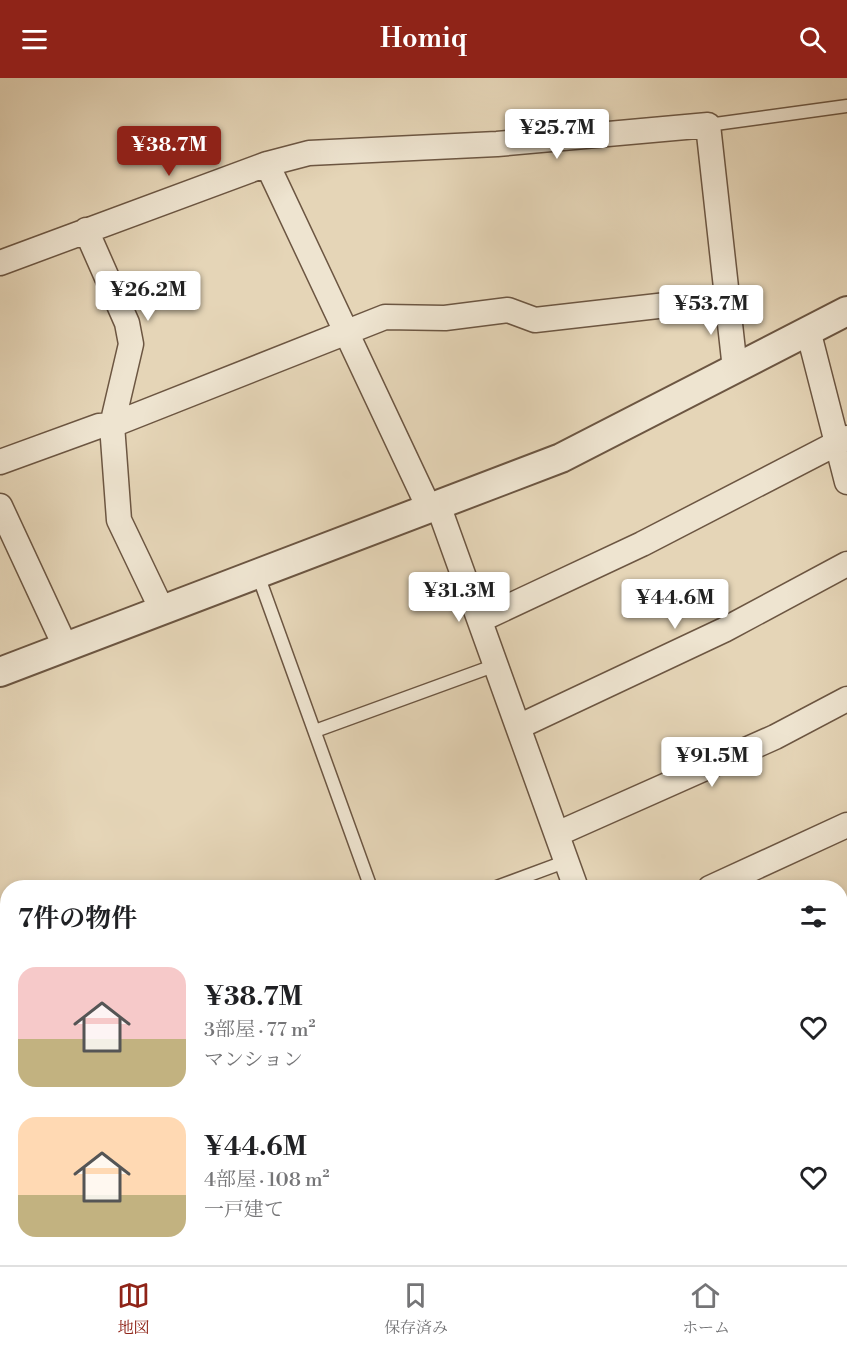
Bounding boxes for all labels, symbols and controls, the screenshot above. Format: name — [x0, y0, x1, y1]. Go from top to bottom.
text: Homiq — [380, 22, 467, 56]
icon: menu — [18, 23, 51, 56]
icon: search — [796, 23, 829, 56]
pin: ¥25.7M — [508, 109, 606, 160]
text: ¥25.7M — [519, 116, 595, 141]
pin: ¥38.7M — [120, 126, 218, 177]
text: ¥38.7M — [131, 133, 207, 158]
pin: ¥26.2M — [99, 271, 197, 322]
text: ¥26.2M — [110, 278, 186, 303]
pin: ¥53.7M — [662, 285, 760, 336]
text: ¥53.7M — [673, 292, 749, 317]
pin: ¥31.3M — [410, 572, 508, 623]
text: ¥31.3M — [423, 579, 495, 604]
pin: ¥44.6M — [626, 579, 724, 630]
text: ¥44.6M — [635, 586, 715, 611]
pin: ¥91.5M — [663, 737, 761, 788]
text: ¥91.5M — [675, 744, 749, 769]
icon: filters — [797, 900, 830, 933]
text: 7件の物件 — [18, 903, 137, 935]
text: ¥38.7M — [204, 981, 303, 1013]
icon: home — [66, 991, 138, 1063]
icon: heart — [797, 1011, 830, 1044]
text: 3部屋 · 77 m² — [204, 1018, 315, 1043]
text: マンション — [204, 1048, 303, 1073]
text: ¥44.6M — [204, 1131, 307, 1163]
icon: home — [66, 1141, 138, 1213]
icon: heart — [797, 1161, 830, 1194]
text: 4部屋 · 108 m² — [204, 1168, 330, 1193]
text: 一戸建て — [204, 1198, 284, 1223]
tab: 地図 — [117, 1279, 150, 1338]
tab: 保存済み — [384, 1279, 448, 1338]
tab: ホーム — [682, 1279, 730, 1338]

